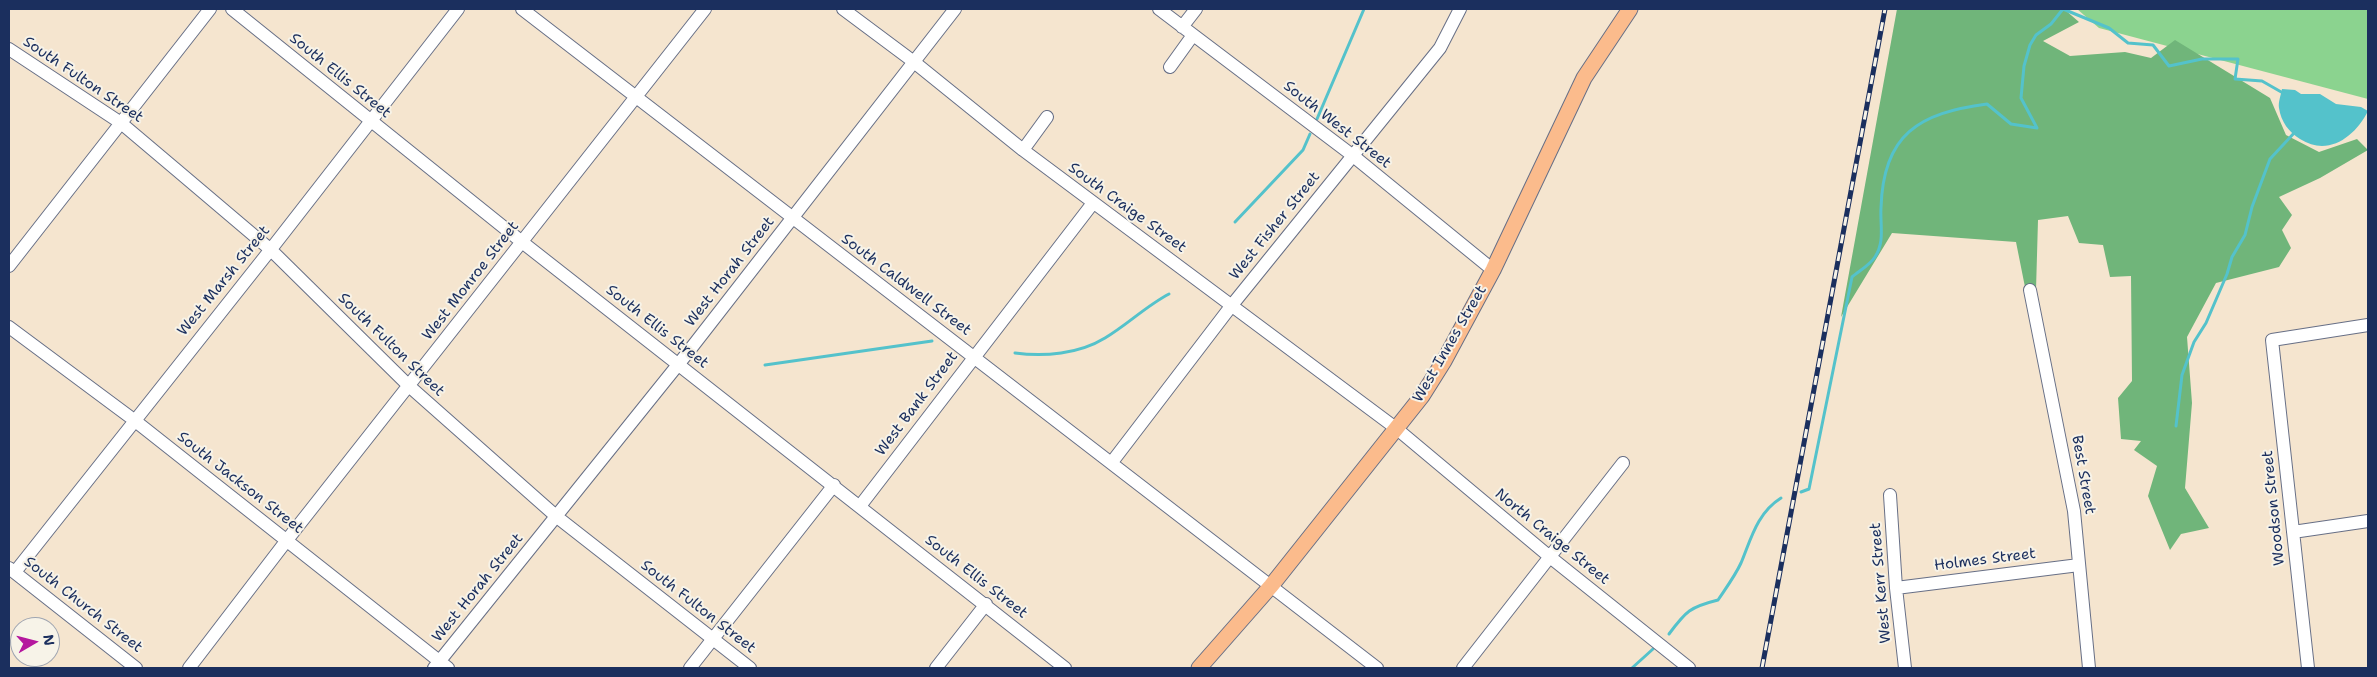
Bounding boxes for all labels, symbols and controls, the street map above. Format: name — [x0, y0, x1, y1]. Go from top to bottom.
street label: South Ellis Street — [286, 30, 394, 122]
street label: South Fulton Street — [19, 33, 147, 127]
street label: South West Street — [1280, 77, 1394, 173]
street label: South Craige Street — [1064, 159, 1190, 257]
street label: West Fisher Street — [1226, 168, 1324, 284]
street label: West Horah Street — [681, 213, 779, 331]
street label: West Monroe Street — [419, 218, 523, 344]
street label: West Marsh Street — [174, 222, 274, 340]
street label: South Caldwell Street — [837, 230, 975, 340]
street label: South Ellis Street — [602, 281, 712, 373]
street label: West Innes Street — [1409, 282, 1491, 406]
street label: South Fulton Street — [334, 290, 448, 400]
street label: West Bank Street — [872, 348, 962, 460]
street label: South Jackson Street — [173, 428, 307, 538]
street label: Best Street — [2067, 434, 2099, 516]
street label: Woodson Street — [2259, 449, 2289, 567]
street label: North Craige Street — [1491, 485, 1613, 589]
street label: West Kerr Street — [1867, 522, 1895, 644]
street label: West Horah Street — [429, 530, 527, 646]
street label: South Ellis Street — [921, 531, 1031, 623]
street label: Holmes Street — [1933, 545, 2037, 575]
street label: South Church Street — [20, 553, 146, 657]
street label: South Fulton Street — [637, 556, 759, 658]
north arrow — [10, 617, 60, 667]
text: N — [39, 633, 59, 647]

